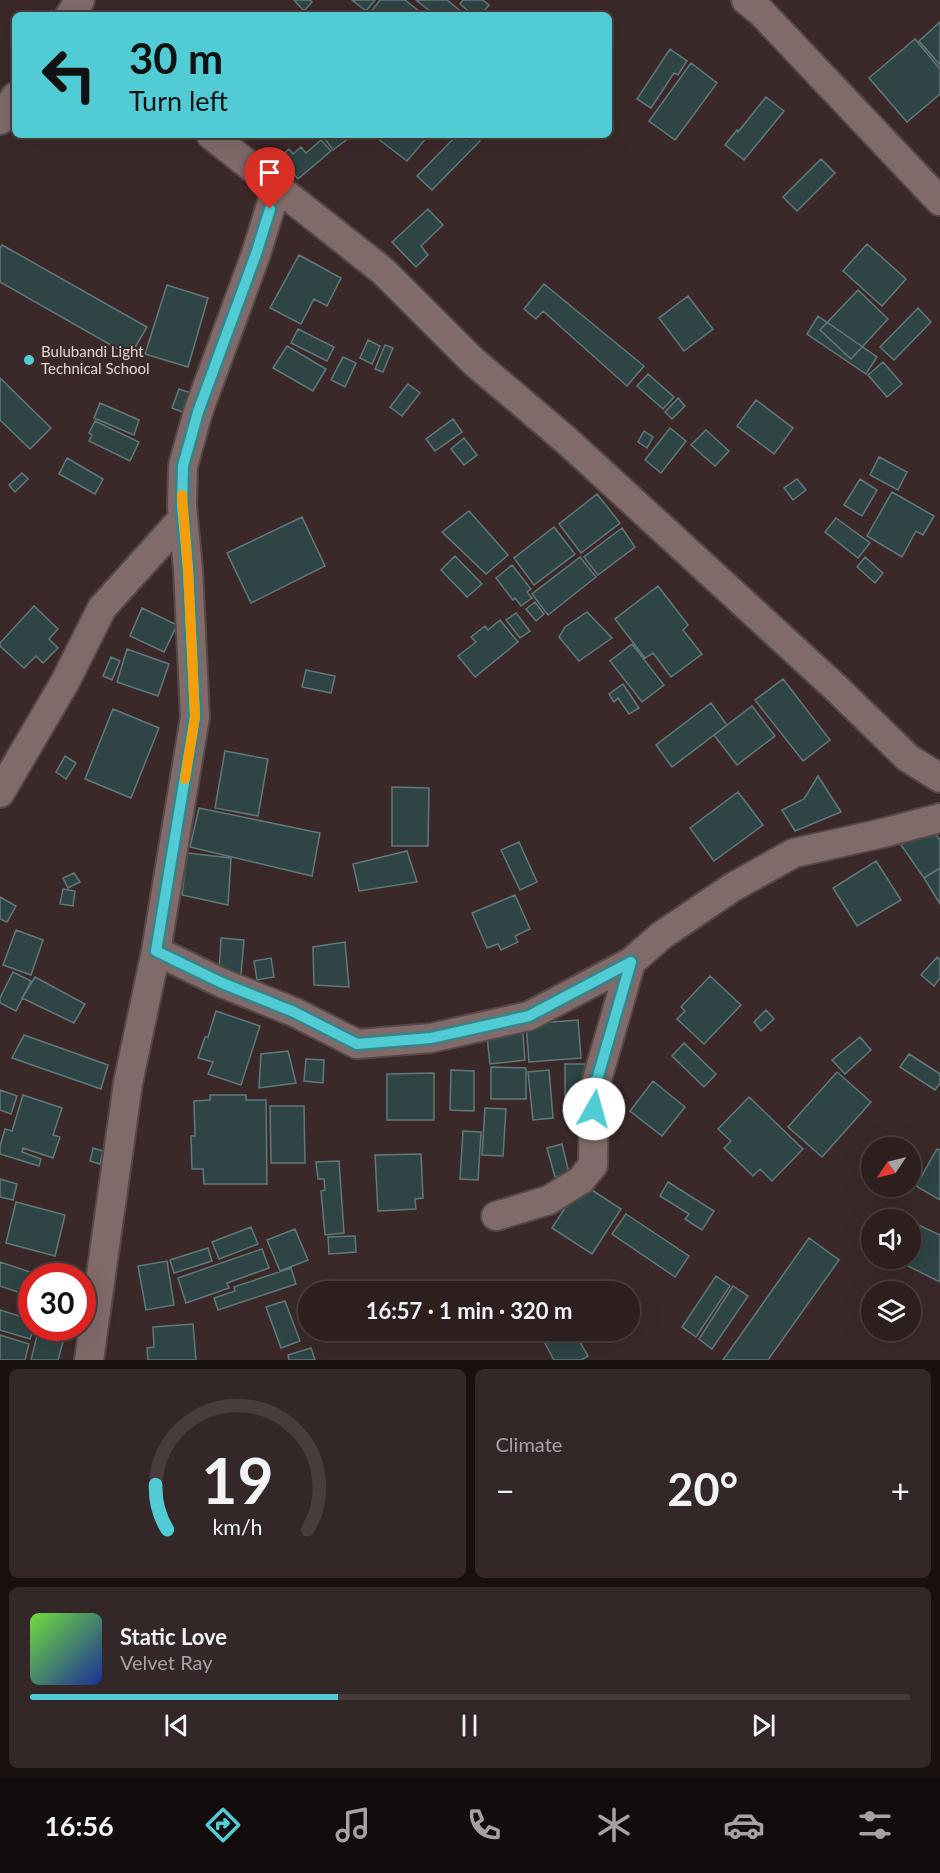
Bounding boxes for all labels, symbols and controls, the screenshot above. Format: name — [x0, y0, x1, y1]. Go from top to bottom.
text: 30 m — [129, 33, 223, 83]
icon: left — [30, 36, 108, 114]
text: Turn left — [129, 84, 228, 117]
pin — [244, 147, 295, 209]
icon: arrive — [253, 156, 286, 189]
place label: Bulubandi Light Technical School — [41, 342, 150, 377]
marker: Bulubandi Light Technical School — [22, 353, 36, 367]
position arrow — [562, 1077, 626, 1141]
north arrow — [861, 1137, 921, 1197]
map controls — [861, 1137, 921, 1341]
button: sound — [861, 1209, 921, 1269]
speed limit sign: 30 — [18, 1263, 96, 1341]
button: layers — [861, 1281, 921, 1341]
text: 16:57 · 1 min · 320 m — [366, 1297, 572, 1324]
text: Climate — [496, 1432, 562, 1456]
text: 19 — [201, 1442, 273, 1517]
text: 20° — [667, 1462, 738, 1516]
text: − — [496, 1470, 515, 1510]
text: + — [891, 1470, 910, 1510]
text: km/h — [212, 1515, 262, 1541]
text: Static Love — [120, 1623, 227, 1650]
text: Velvet Ray — [120, 1650, 213, 1674]
icon: previous — [160, 1709, 193, 1742]
icon: pause — [453, 1709, 486, 1742]
icon: next — [747, 1709, 780, 1742]
icon: directions — [202, 1804, 244, 1846]
icon: music — [332, 1804, 374, 1846]
icon: phone — [463, 1804, 505, 1846]
icon: climate — [593, 1804, 635, 1846]
icon: car — [723, 1804, 765, 1846]
icon: filters — [854, 1804, 896, 1846]
text: 16:56 — [44, 1809, 114, 1842]

